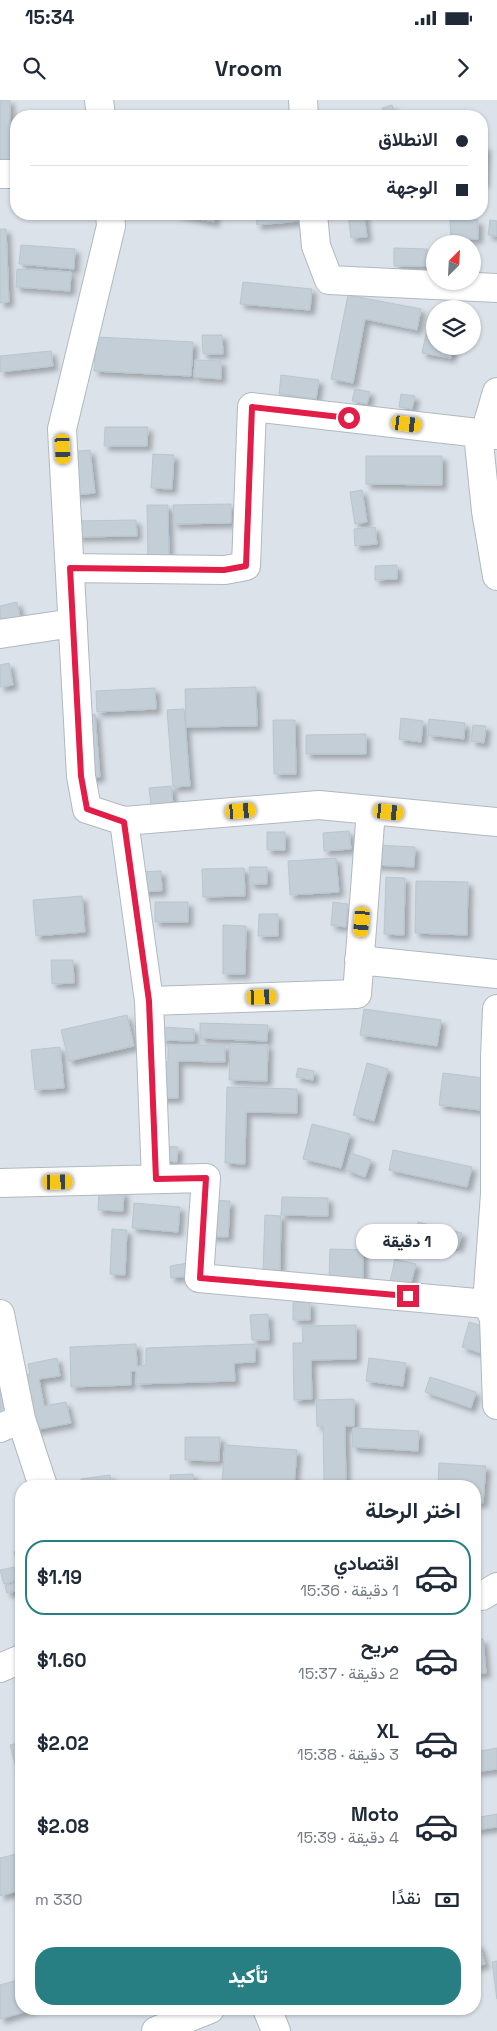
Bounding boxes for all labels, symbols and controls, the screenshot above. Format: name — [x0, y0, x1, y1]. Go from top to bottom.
text: 15:34 — [25, 5, 74, 30]
icon: search — [20, 54, 48, 82]
text: Vroom — [215, 54, 282, 82]
icon: forward — [449, 54, 477, 82]
text: الانطلاق — [378, 127, 438, 152]
text: الوجهة — [386, 175, 438, 200]
north arrow — [426, 235, 481, 290]
map controls — [426, 235, 481, 355]
button: layers — [426, 300, 481, 355]
route start — [338, 407, 360, 429]
car — [391, 415, 422, 433]
car — [54, 434, 71, 464]
car — [225, 802, 256, 820]
car — [373, 803, 404, 821]
car — [353, 906, 370, 938]
car — [246, 989, 277, 1005]
car — [42, 1174, 73, 1190]
callout: 1 دقيقة — [357, 1224, 459, 1258]
text: 1 دقيقة — [382, 1231, 432, 1252]
route end — [397, 1285, 419, 1307]
text: اختر الرحلة — [365, 1496, 461, 1524]
text: اقتصادي — [334, 1551, 399, 1576]
icon: car — [414, 1555, 459, 1600]
text: $1.19 — [37, 1565, 82, 1590]
text: 1 دقيقة · 15:36 — [300, 1580, 399, 1601]
text: مريح — [361, 1634, 399, 1659]
icon: car — [414, 1638, 459, 1683]
text: $1.60 — [37, 1648, 87, 1673]
text: 2 دقيقة · 15:37 — [298, 1663, 399, 1684]
text: XL — [376, 1719, 399, 1744]
icon: car — [414, 1721, 459, 1766]
text: $2.02 — [37, 1731, 89, 1756]
text: 3 دقيقة · 15:38 — [297, 1744, 399, 1765]
text: Moto — [351, 1802, 399, 1827]
icon: car — [414, 1804, 459, 1849]
text: $2.08 — [37, 1814, 89, 1839]
text: 4 دقيقة · 15:39 — [297, 1827, 399, 1848]
text: نقدًا — [392, 1885, 421, 1910]
icon: cash — [433, 1886, 461, 1914]
text: 330 m — [35, 1889, 82, 1910]
button: تأكيد — [35, 1947, 461, 2005]

